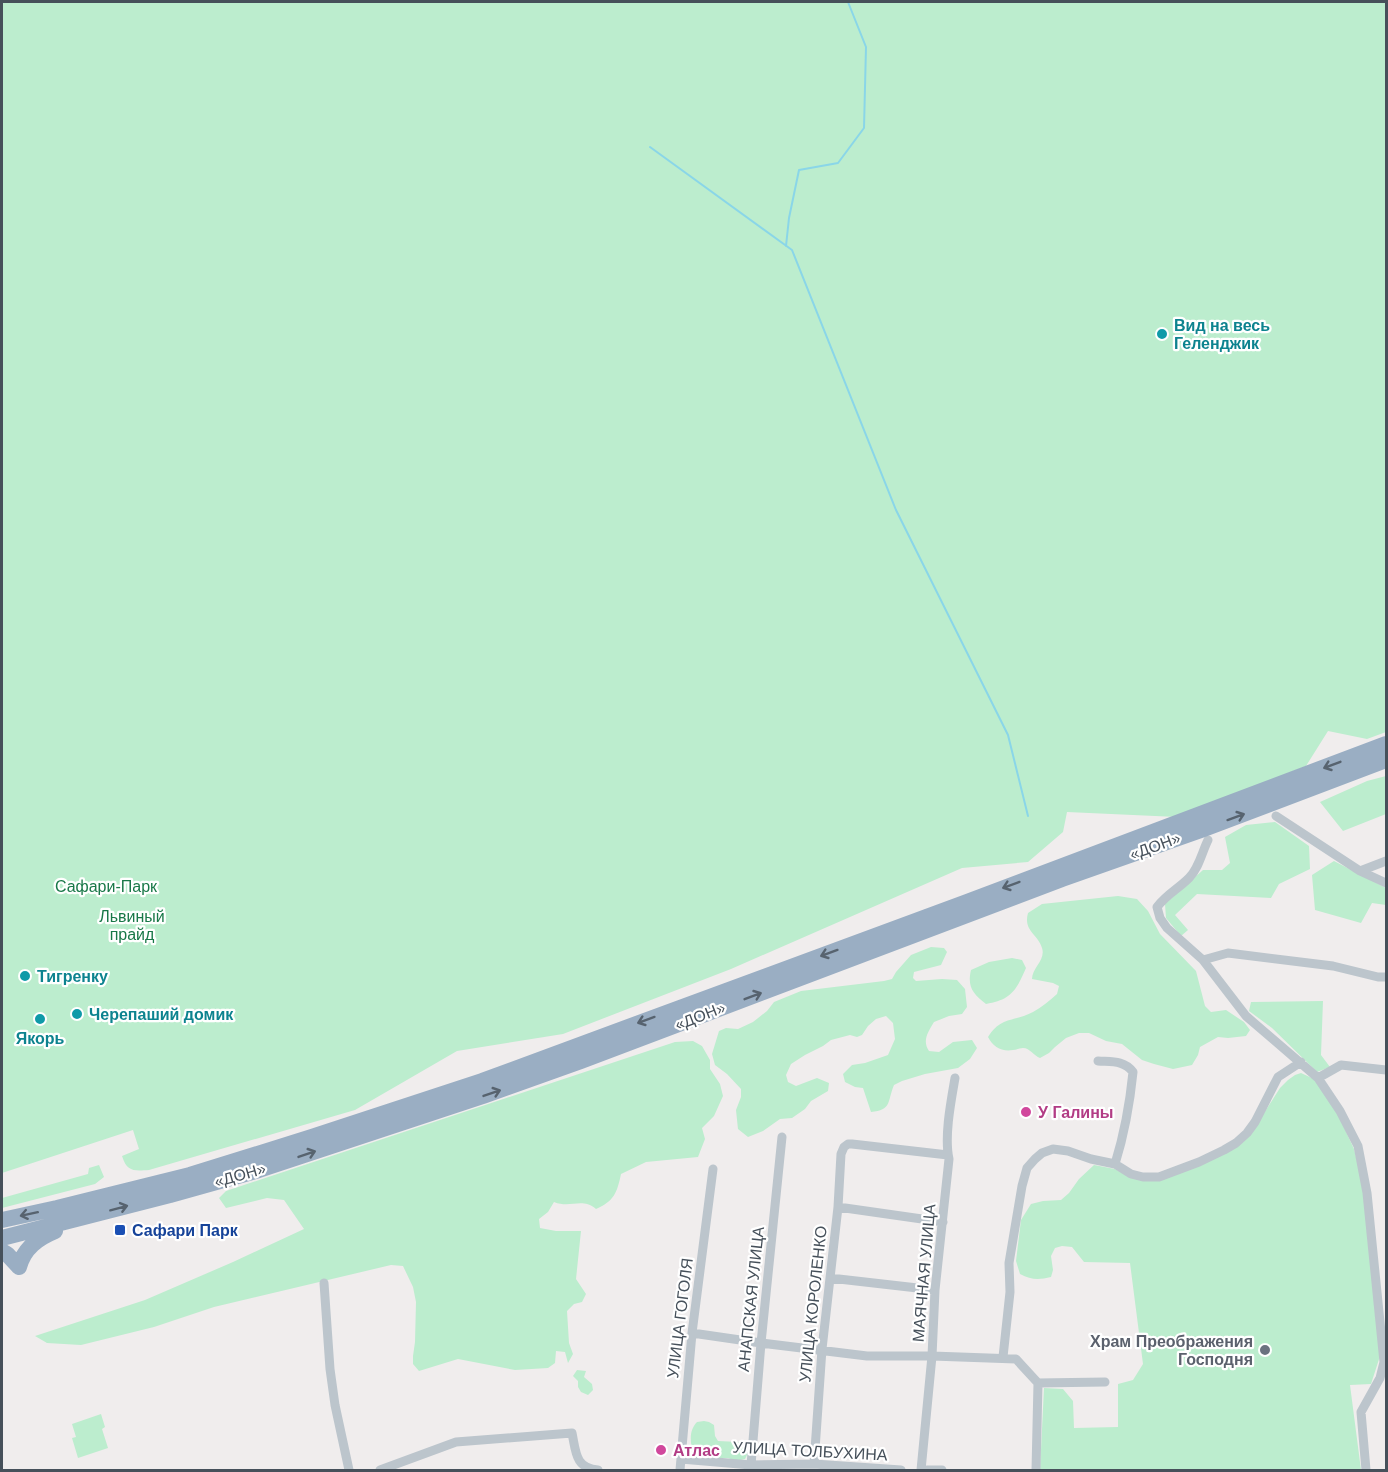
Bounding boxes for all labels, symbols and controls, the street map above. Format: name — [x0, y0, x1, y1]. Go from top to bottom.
place label: Вид на весь Геленджик — [1174, 317, 1270, 352]
marker: Вид на весь Геленджик — [1155, 327, 1169, 341]
one-way arrow — [1323, 760, 1342, 771]
one-way arrow — [1226, 811, 1244, 822]
street label: «ДОН» — [1127, 829, 1183, 863]
park label: Сафари-Парк — [55, 878, 158, 895]
one-way arrow — [1003, 880, 1021, 891]
park label: Львиный прайд — [99, 908, 165, 943]
one-way arrow — [820, 948, 838, 959]
place label: Тигренку — [37, 968, 108, 985]
marker: Тигренку — [18, 969, 32, 983]
one-way arrow — [743, 989, 762, 1000]
street label: «ДОН» — [672, 999, 728, 1033]
place label: Черепаший домик — [89, 1006, 234, 1023]
marker: Черепаший домик — [70, 1007, 84, 1021]
marker: Якорь — [33, 1012, 47, 1026]
one-way arrow — [637, 1016, 656, 1027]
place label: Якорь — [16, 1030, 65, 1047]
one-way arrow — [482, 1086, 501, 1097]
place label: У Галины — [1038, 1104, 1113, 1121]
marker: У Галины — [1019, 1105, 1033, 1119]
one-way arrow — [297, 1148, 316, 1159]
street label: «ДОН» — [212, 1160, 268, 1190]
one-way arrow — [110, 1202, 129, 1214]
street label: МАЯЧНАЯ УЛИЦА — [909, 1203, 939, 1343]
one-way arrow — [20, 1209, 40, 1220]
place label: Сафари Парк — [132, 1222, 239, 1239]
marker: Сафари Парк — [113, 1223, 127, 1237]
street label: АНАПСКАЯ УЛИЦА — [735, 1225, 767, 1372]
street label: УЛИЦА КОРОЛЕНКО — [796, 1225, 830, 1383]
street label: УЛИЦА ГОГОЛЯ — [664, 1257, 696, 1379]
place label: Храм Преображения Господня — [1090, 1333, 1253, 1368]
marker: Храм Преображения Господня — [1258, 1343, 1272, 1357]
street label: УЛИЦА ТОЛБУХИНА — [732, 1438, 888, 1464]
place label: Атлас — [673, 1442, 720, 1459]
marker: Атлас — [654, 1443, 668, 1457]

